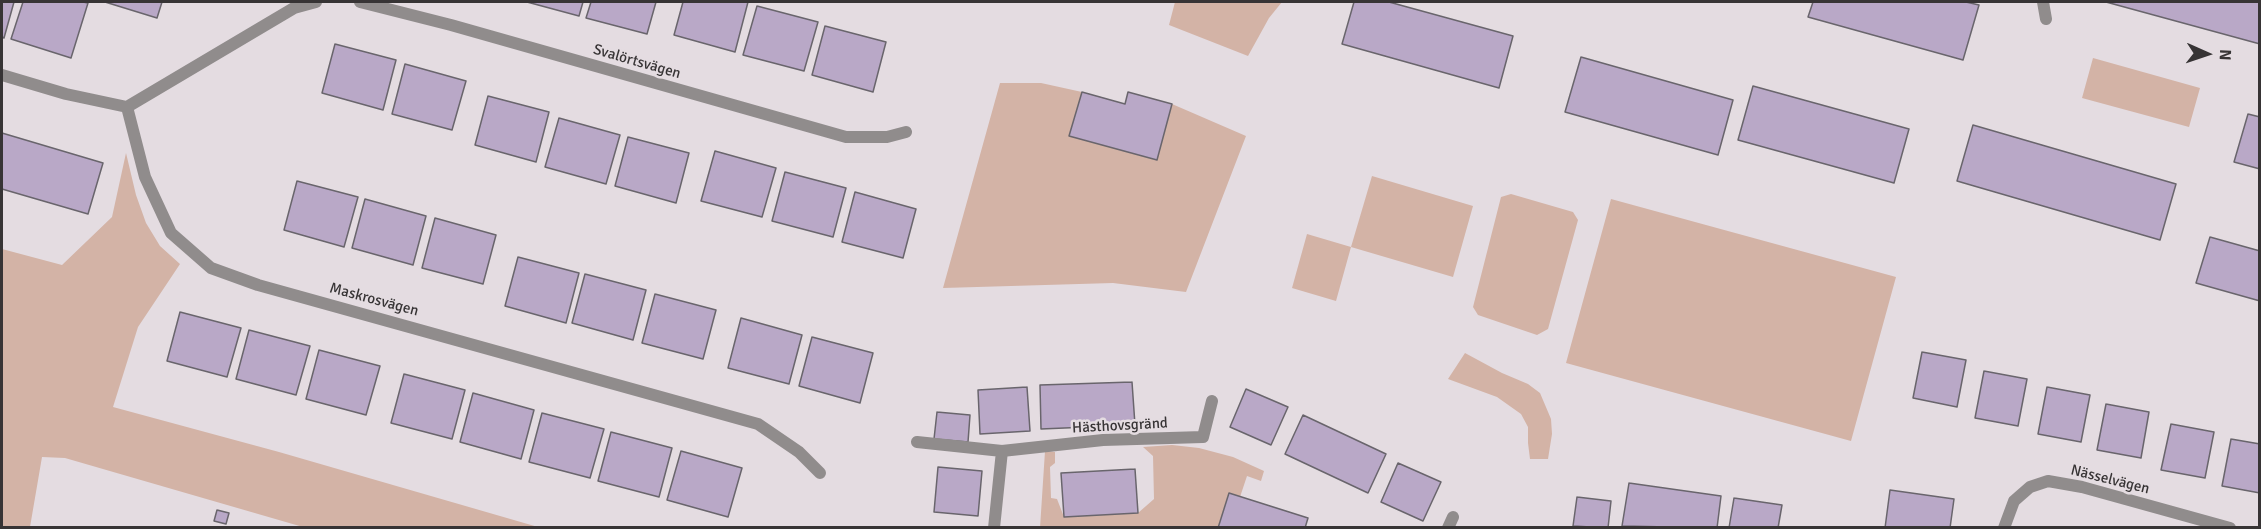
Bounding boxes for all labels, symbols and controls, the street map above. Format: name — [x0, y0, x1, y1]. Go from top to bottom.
north arrow — [2177, 24, 2237, 84]
street label: Svalörtsvägen — [591, 41, 683, 83]
text: N — [2215, 49, 2235, 61]
street label: Maskrosvägen — [328, 279, 420, 321]
street label: Hästhovsgränd — [1072, 415, 1168, 437]
street label: Nässelvägen — [2069, 462, 2151, 498]

